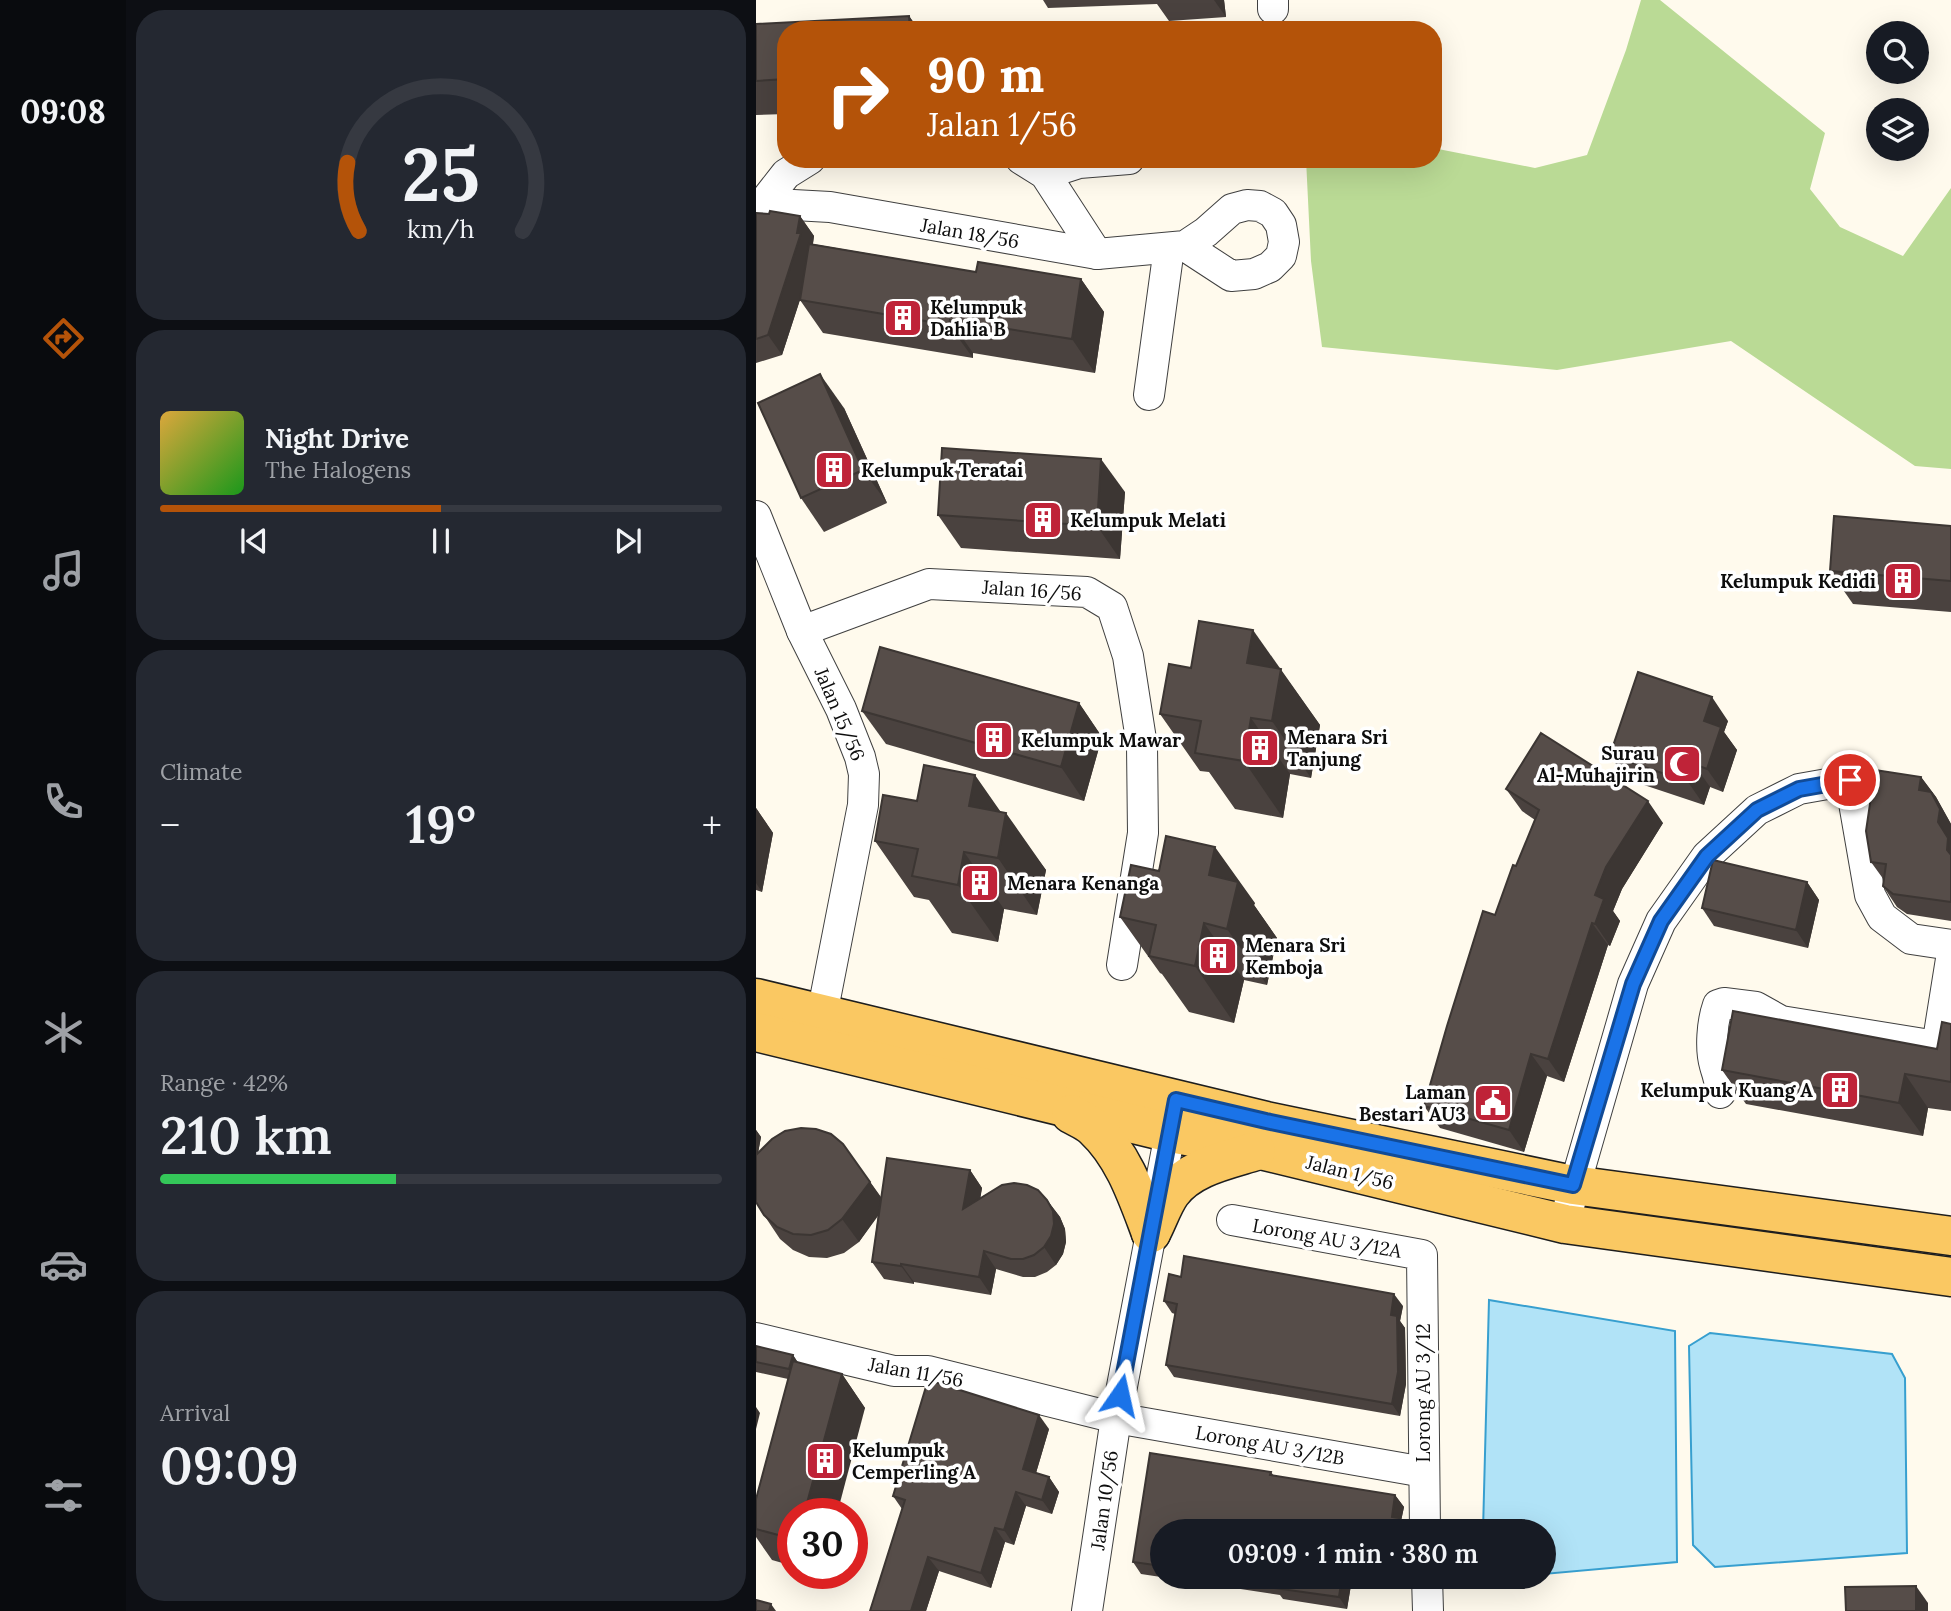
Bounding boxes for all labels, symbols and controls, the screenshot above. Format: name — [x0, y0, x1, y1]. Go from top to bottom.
map controls — [1866, 21, 1929, 161]
button: search — [1866, 21, 1929, 84]
text: 90 m — [927, 43, 1044, 105]
icon: right — [812, 49, 903, 140]
text: 09:08 — [20, 91, 106, 132]
button: layers — [1866, 98, 1929, 161]
text: Jalan 1/56 — [927, 104, 1077, 145]
text: 25 — [402, 128, 480, 221]
street label: Jalan 18/56 — [918, 212, 1021, 254]
text: km/h — [407, 213, 475, 245]
place label: Kelumpuk Dahlia B — [930, 295, 1023, 341]
building icon: Kelumpuk Dahlia B — [882, 297, 924, 339]
icon: directions — [39, 314, 88, 363]
text: Night Drive — [265, 422, 409, 455]
building icon: Kelumpuk Teratai — [813, 449, 855, 491]
text: The Halogens — [265, 455, 411, 484]
place label: Kelumpuk Teratai — [861, 458, 1023, 482]
building icon: Kelumpuk Melati — [1022, 499, 1064, 541]
place label: Kelumpuk Melati — [1070, 508, 1226, 532]
icon: previous — [235, 522, 273, 560]
icon: pause — [422, 522, 460, 560]
icon: next — [609, 522, 647, 560]
icon: music — [39, 546, 88, 595]
building icon: Kelumpuk Kedidi — [1882, 560, 1924, 602]
place label: Kelumpuk Kedidi — [1720, 569, 1876, 593]
street label: Jalan 16/56 — [980, 574, 1083, 606]
street label: Jalan 15/56 — [808, 663, 870, 765]
building icon: Kelumpuk Mawar — [973, 719, 1015, 761]
place label: Menara Sri Tanjung — [1287, 725, 1388, 771]
building icon: Menara Sri Tanjung — [1239, 727, 1281, 769]
place label: Kelumpuk Mawar — [1021, 728, 1181, 752]
place label: Surau Al-Muhajirin — [1537, 741, 1655, 787]
mosque icon: Surau Al-Muhajirin — [1661, 743, 1703, 785]
pin — [1820, 750, 1880, 810]
text: Climate — [160, 757, 242, 786]
icon: arrive — [1831, 761, 1869, 799]
icon: phone — [39, 777, 88, 826]
text: 19° — [406, 791, 476, 857]
text: − — [160, 801, 180, 849]
text: + — [702, 801, 722, 849]
building icon: Menara Kenanga — [959, 862, 1001, 904]
place label: Menara Kenanga — [1007, 871, 1159, 895]
place label: Menara Sri Kemboja — [1245, 933, 1346, 979]
building icon: Menara Sri Kemboja — [1197, 935, 1239, 977]
icon: climate — [39, 1008, 88, 1057]
text: Range · 42% — [160, 1068, 288, 1097]
building icon: Kelumpuk Kuang A — [1819, 1069, 1861, 1111]
place label: Kelumpuk Kuang A — [1640, 1078, 1813, 1102]
place label: Laman Bestari AU3 — [1359, 1080, 1466, 1126]
public building icon: Laman Bestari AU3 — [1472, 1082, 1514, 1124]
text: 210 km — [160, 1102, 332, 1168]
street label: Jalan 1/56 — [1303, 1149, 1396, 1195]
street label: Lorong AU 3/12A — [1250, 1213, 1405, 1264]
icon: car — [39, 1240, 88, 1289]
street label: Lorong AU 3/12 — [1411, 1323, 1436, 1463]
street label: Jalan 11/56 — [865, 1352, 965, 1393]
position arrow — [1083, 1358, 1157, 1432]
text: Arrival — [160, 1398, 230, 1427]
street label: Lorong AU 3/12B — [1193, 1420, 1347, 1471]
text: 09:09 — [160, 1432, 299, 1498]
place label: Kelumpuk Cemperling A — [852, 1438, 976, 1484]
building icon: Kelumpuk Cemperling A — [804, 1440, 846, 1482]
street label: Jalan 10/56 — [1085, 1449, 1124, 1552]
icon: filters — [39, 1471, 88, 1520]
speed limit sign: 30 — [777, 1498, 868, 1589]
text: 09:09 · 1 min · 380 m — [1228, 1537, 1478, 1570]

